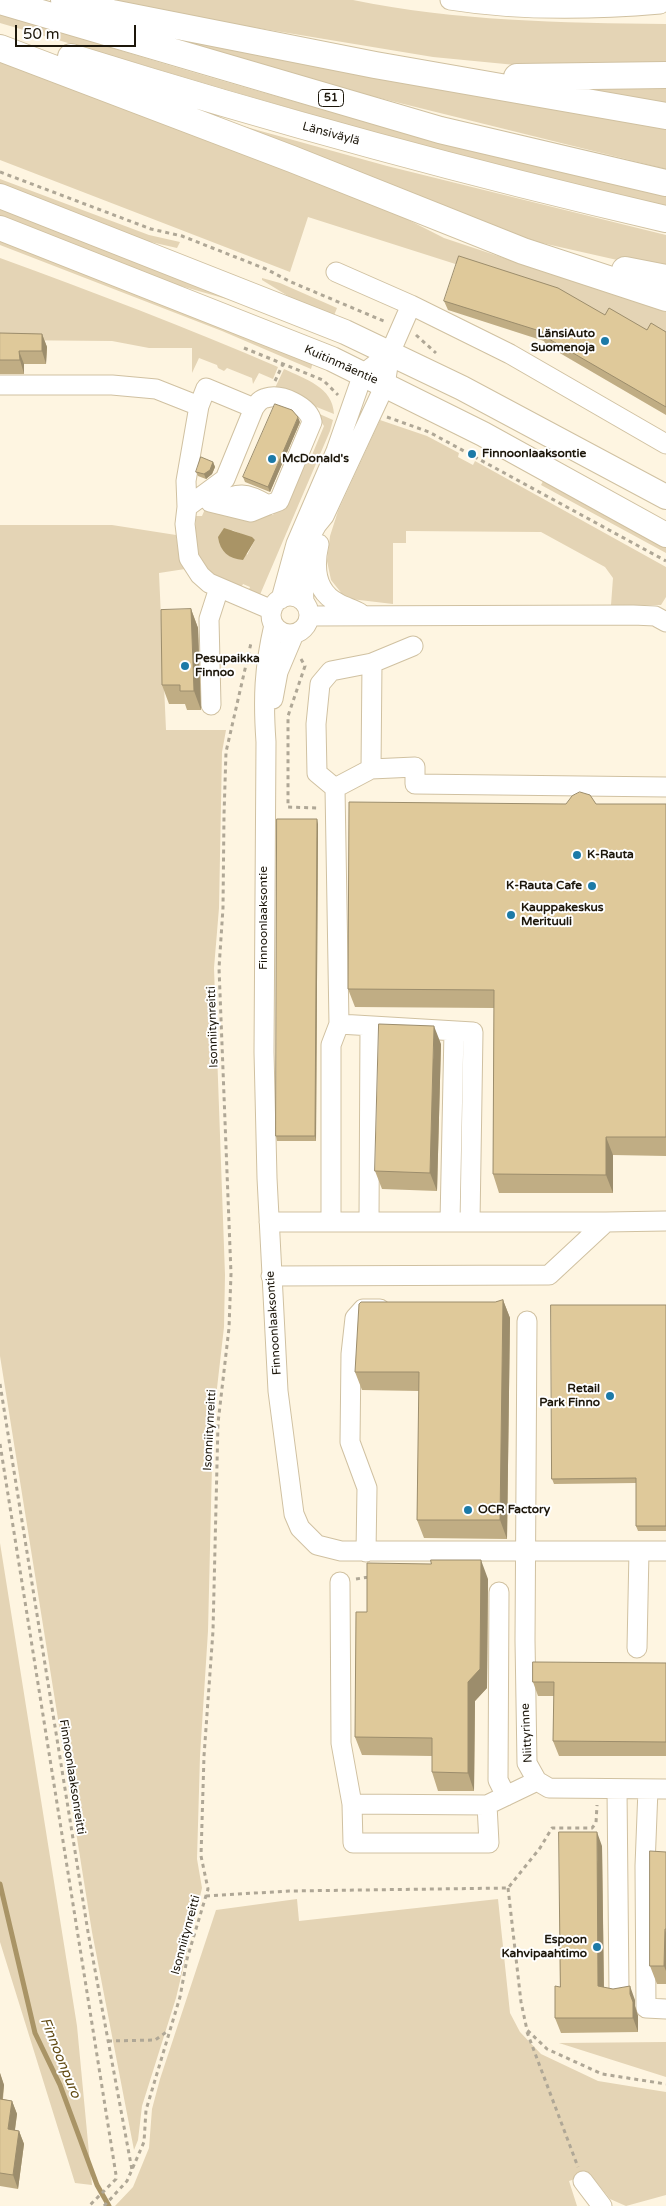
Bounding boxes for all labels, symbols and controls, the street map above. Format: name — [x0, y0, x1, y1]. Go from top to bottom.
scale bar — [18, 15, 139, 47]
text: 50 m — [23, 25, 60, 43]
road number: 51 — [318, 90, 344, 106]
street label: Länsiväylä — [301, 119, 361, 149]
place label: LänsiAuto Suomenoja — [531, 327, 595, 355]
marker: LänsiAuto Suomenoja — [599, 335, 611, 347]
street label: Kuitinmäentie — [302, 342, 380, 388]
place label: Finnoonlaaksontie — [482, 447, 586, 461]
marker: Finnoonlaaksontie — [466, 448, 478, 460]
place label: McDonald's — [282, 452, 349, 466]
marker: McDonald's — [266, 453, 278, 465]
place label: Pesupaikka Finnoo — [195, 652, 260, 680]
marker: Pesupaikka Finnoo — [179, 660, 191, 672]
place label: K-Rauta — [587, 848, 634, 862]
marker: K-Rauta — [571, 849, 583, 861]
street label: Finnoonlaaksontie — [257, 866, 271, 970]
place label: K-Rauta Cafe — [506, 879, 582, 893]
marker: K-Rauta Cafe — [586, 880, 598, 892]
place label: Kauppakeskus Merituuli — [521, 901, 604, 929]
marker: Kauppakeskus Merituuli — [505, 909, 517, 921]
street label: Isonniitynreitti — [204, 986, 222, 1068]
street label: Finnoonlaaksontie — [263, 1271, 285, 1375]
place label: Retail Park Finno — [539, 1382, 600, 1410]
street label: Isonniitynreitti — [201, 1389, 219, 1471]
marker: Retail Park Finno — [604, 1390, 616, 1402]
place label: OCR Factory — [478, 1503, 550, 1517]
marker: OCR Factory — [462, 1504, 474, 1516]
street label: Niittyrinne — [518, 1703, 536, 1763]
street label: Finnoonlaaksonreitti — [56, 1718, 88, 1836]
street label: Isonniitynreitti — [168, 1894, 204, 1976]
place label: Espoon Kahvipaahtimo — [502, 1933, 587, 1961]
marker: Espoon Kahvipaahtimo — [591, 1941, 603, 1953]
water label: Finnoonpuro — [36, 2015, 84, 2101]

